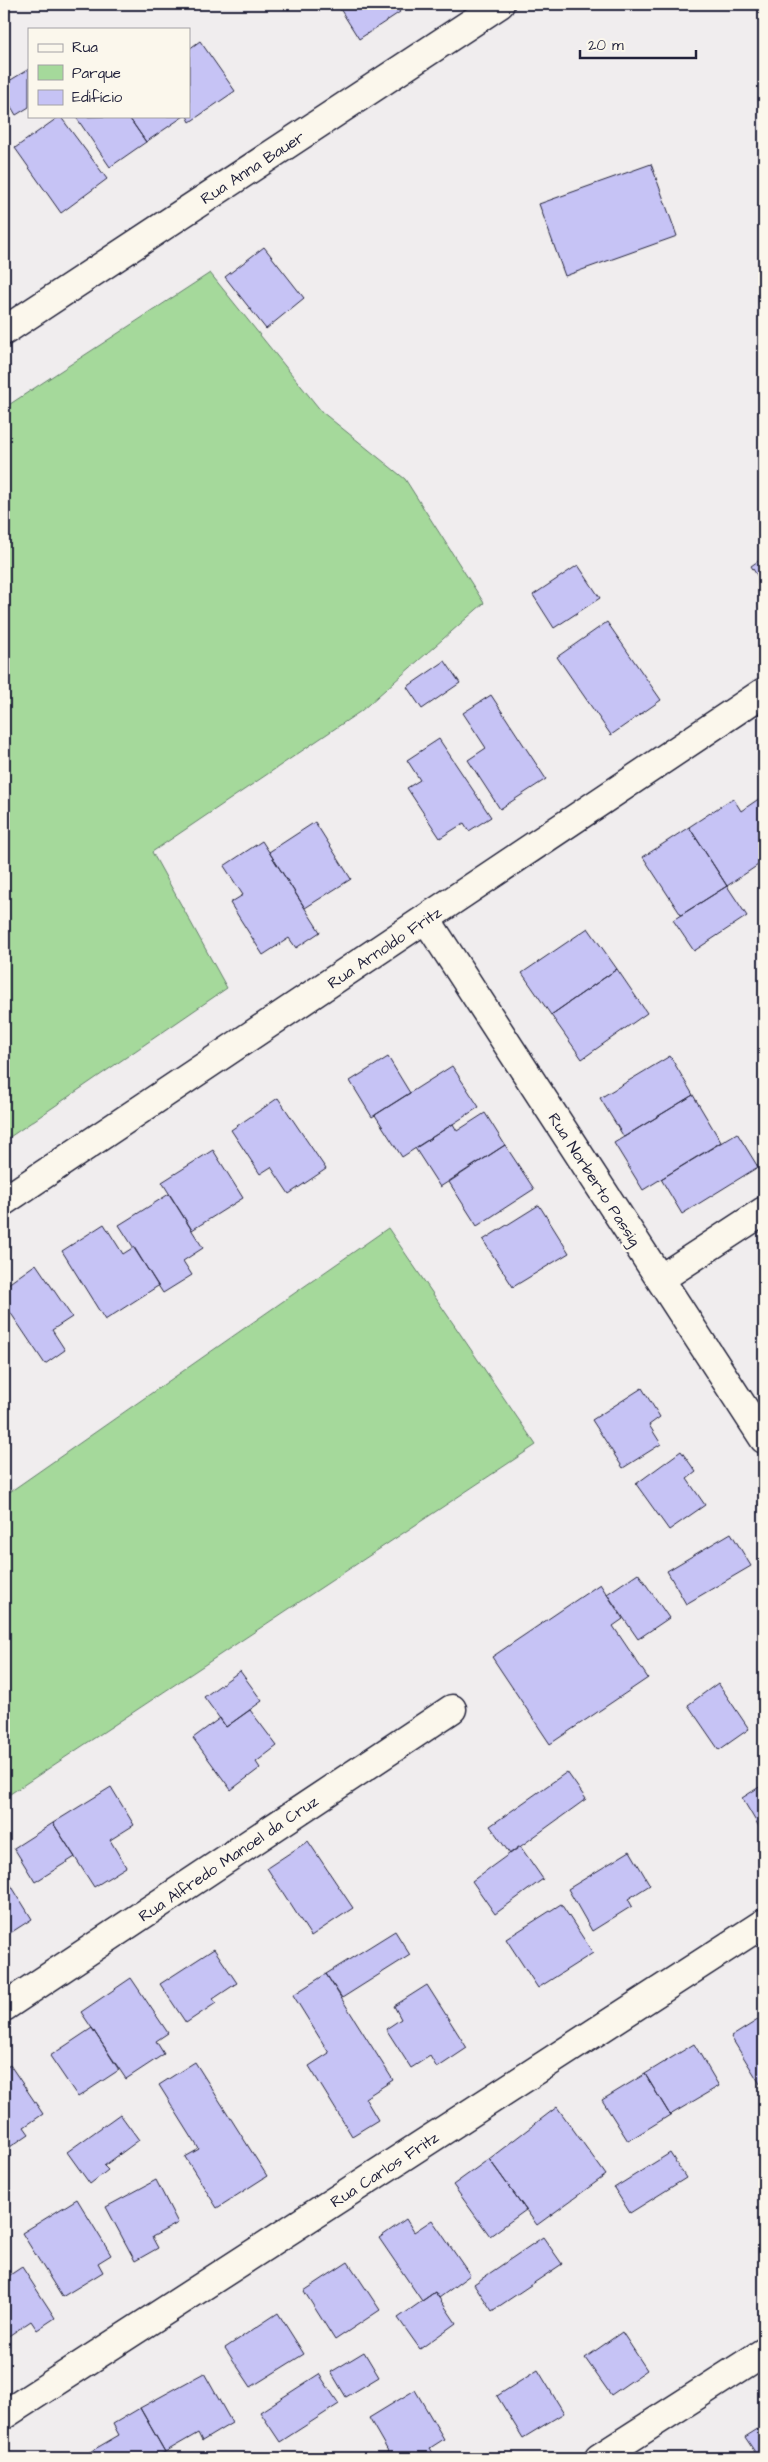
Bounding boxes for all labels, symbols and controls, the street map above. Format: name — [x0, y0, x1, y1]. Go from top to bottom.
legend — [28, 28, 190, 118]
scale bar — [580, 28, 697, 60]
text: 20 m — [588, 35, 624, 56]
text: Rua — [72, 37, 98, 58]
text: Parque — [72, 63, 121, 84]
text: Edifício — [72, 87, 123, 108]
street label: Rua Anna Bauer — [196, 126, 309, 210]
street label: Rua Arnoldo Fritz — [323, 901, 446, 994]
street label: Rua Norberto Passig — [542, 1108, 646, 1251]
street label: Rua Alfredo Manoel da Cruz — [134, 1790, 323, 1927]
street label: Rua Carlos Fritz — [326, 2127, 443, 2213]

